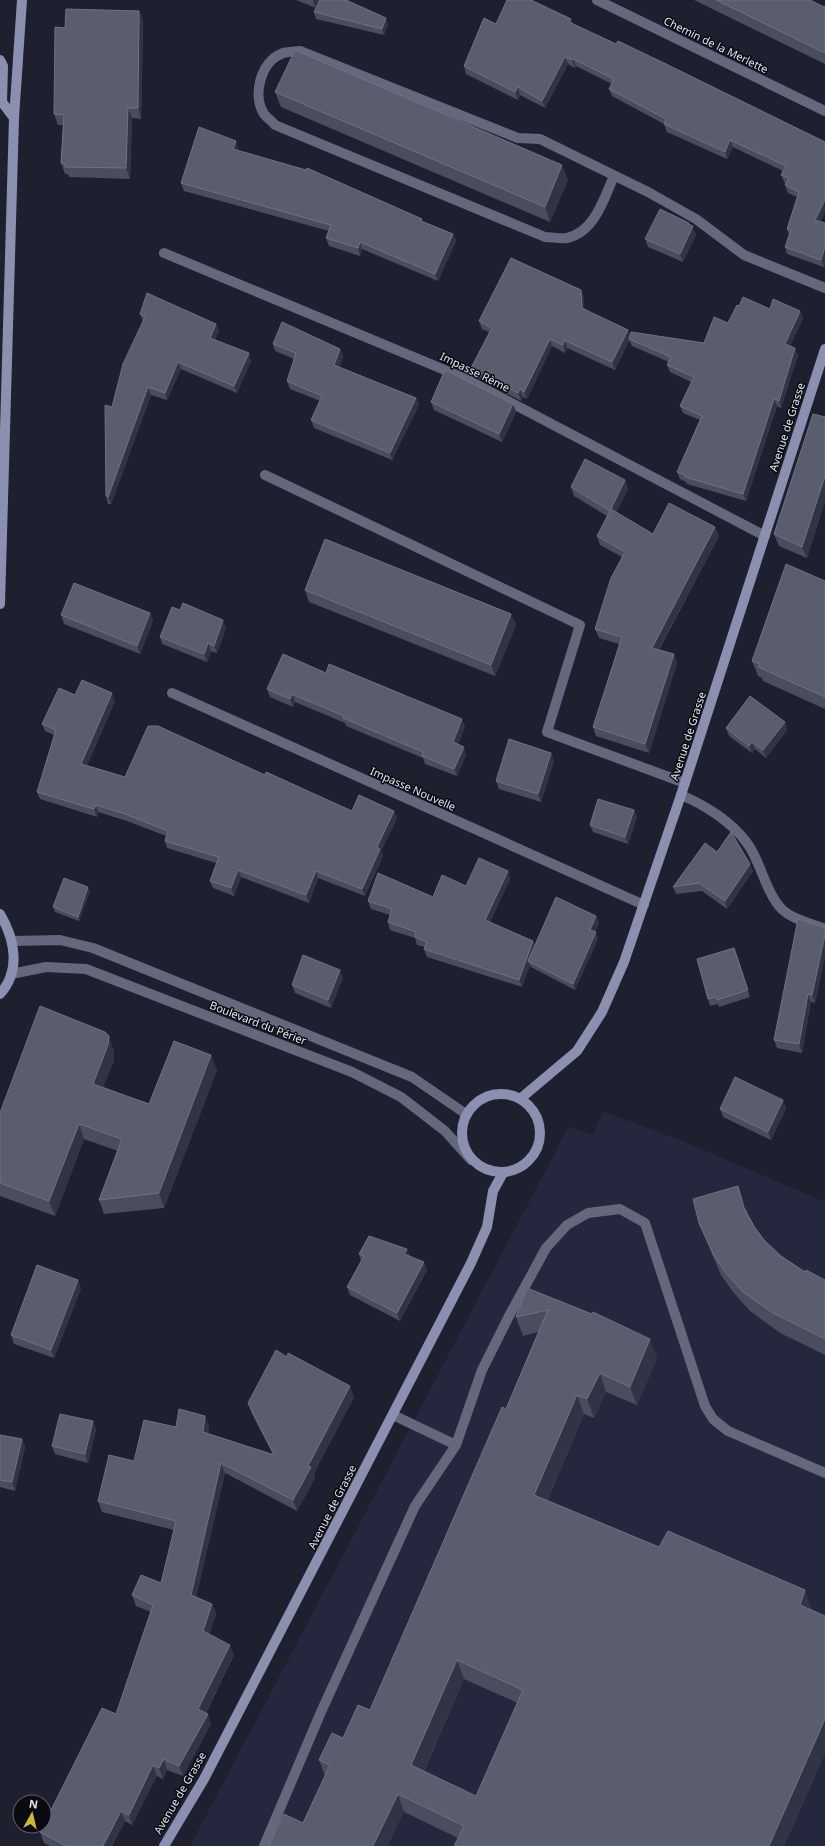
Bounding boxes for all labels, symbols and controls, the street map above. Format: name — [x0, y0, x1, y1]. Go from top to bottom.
street label: Chemin de la Merlette — [662, 13, 771, 76]
street label: Impasse Rème — [438, 348, 513, 395]
street label: Avenue de Grasse — [765, 381, 808, 473]
street label: Avenue de Grasse — [666, 690, 709, 782]
street label: Impasse Nouvelle — [368, 763, 458, 814]
street label: Boulevard du Périer — [208, 997, 309, 1048]
street label: Avenue de Grasse — [304, 1462, 359, 1551]
street label: Avenue de Grasse — [150, 1749, 209, 1837]
north arrow — [12, 1794, 52, 1834]
text: N — [28, 1796, 39, 1812]

